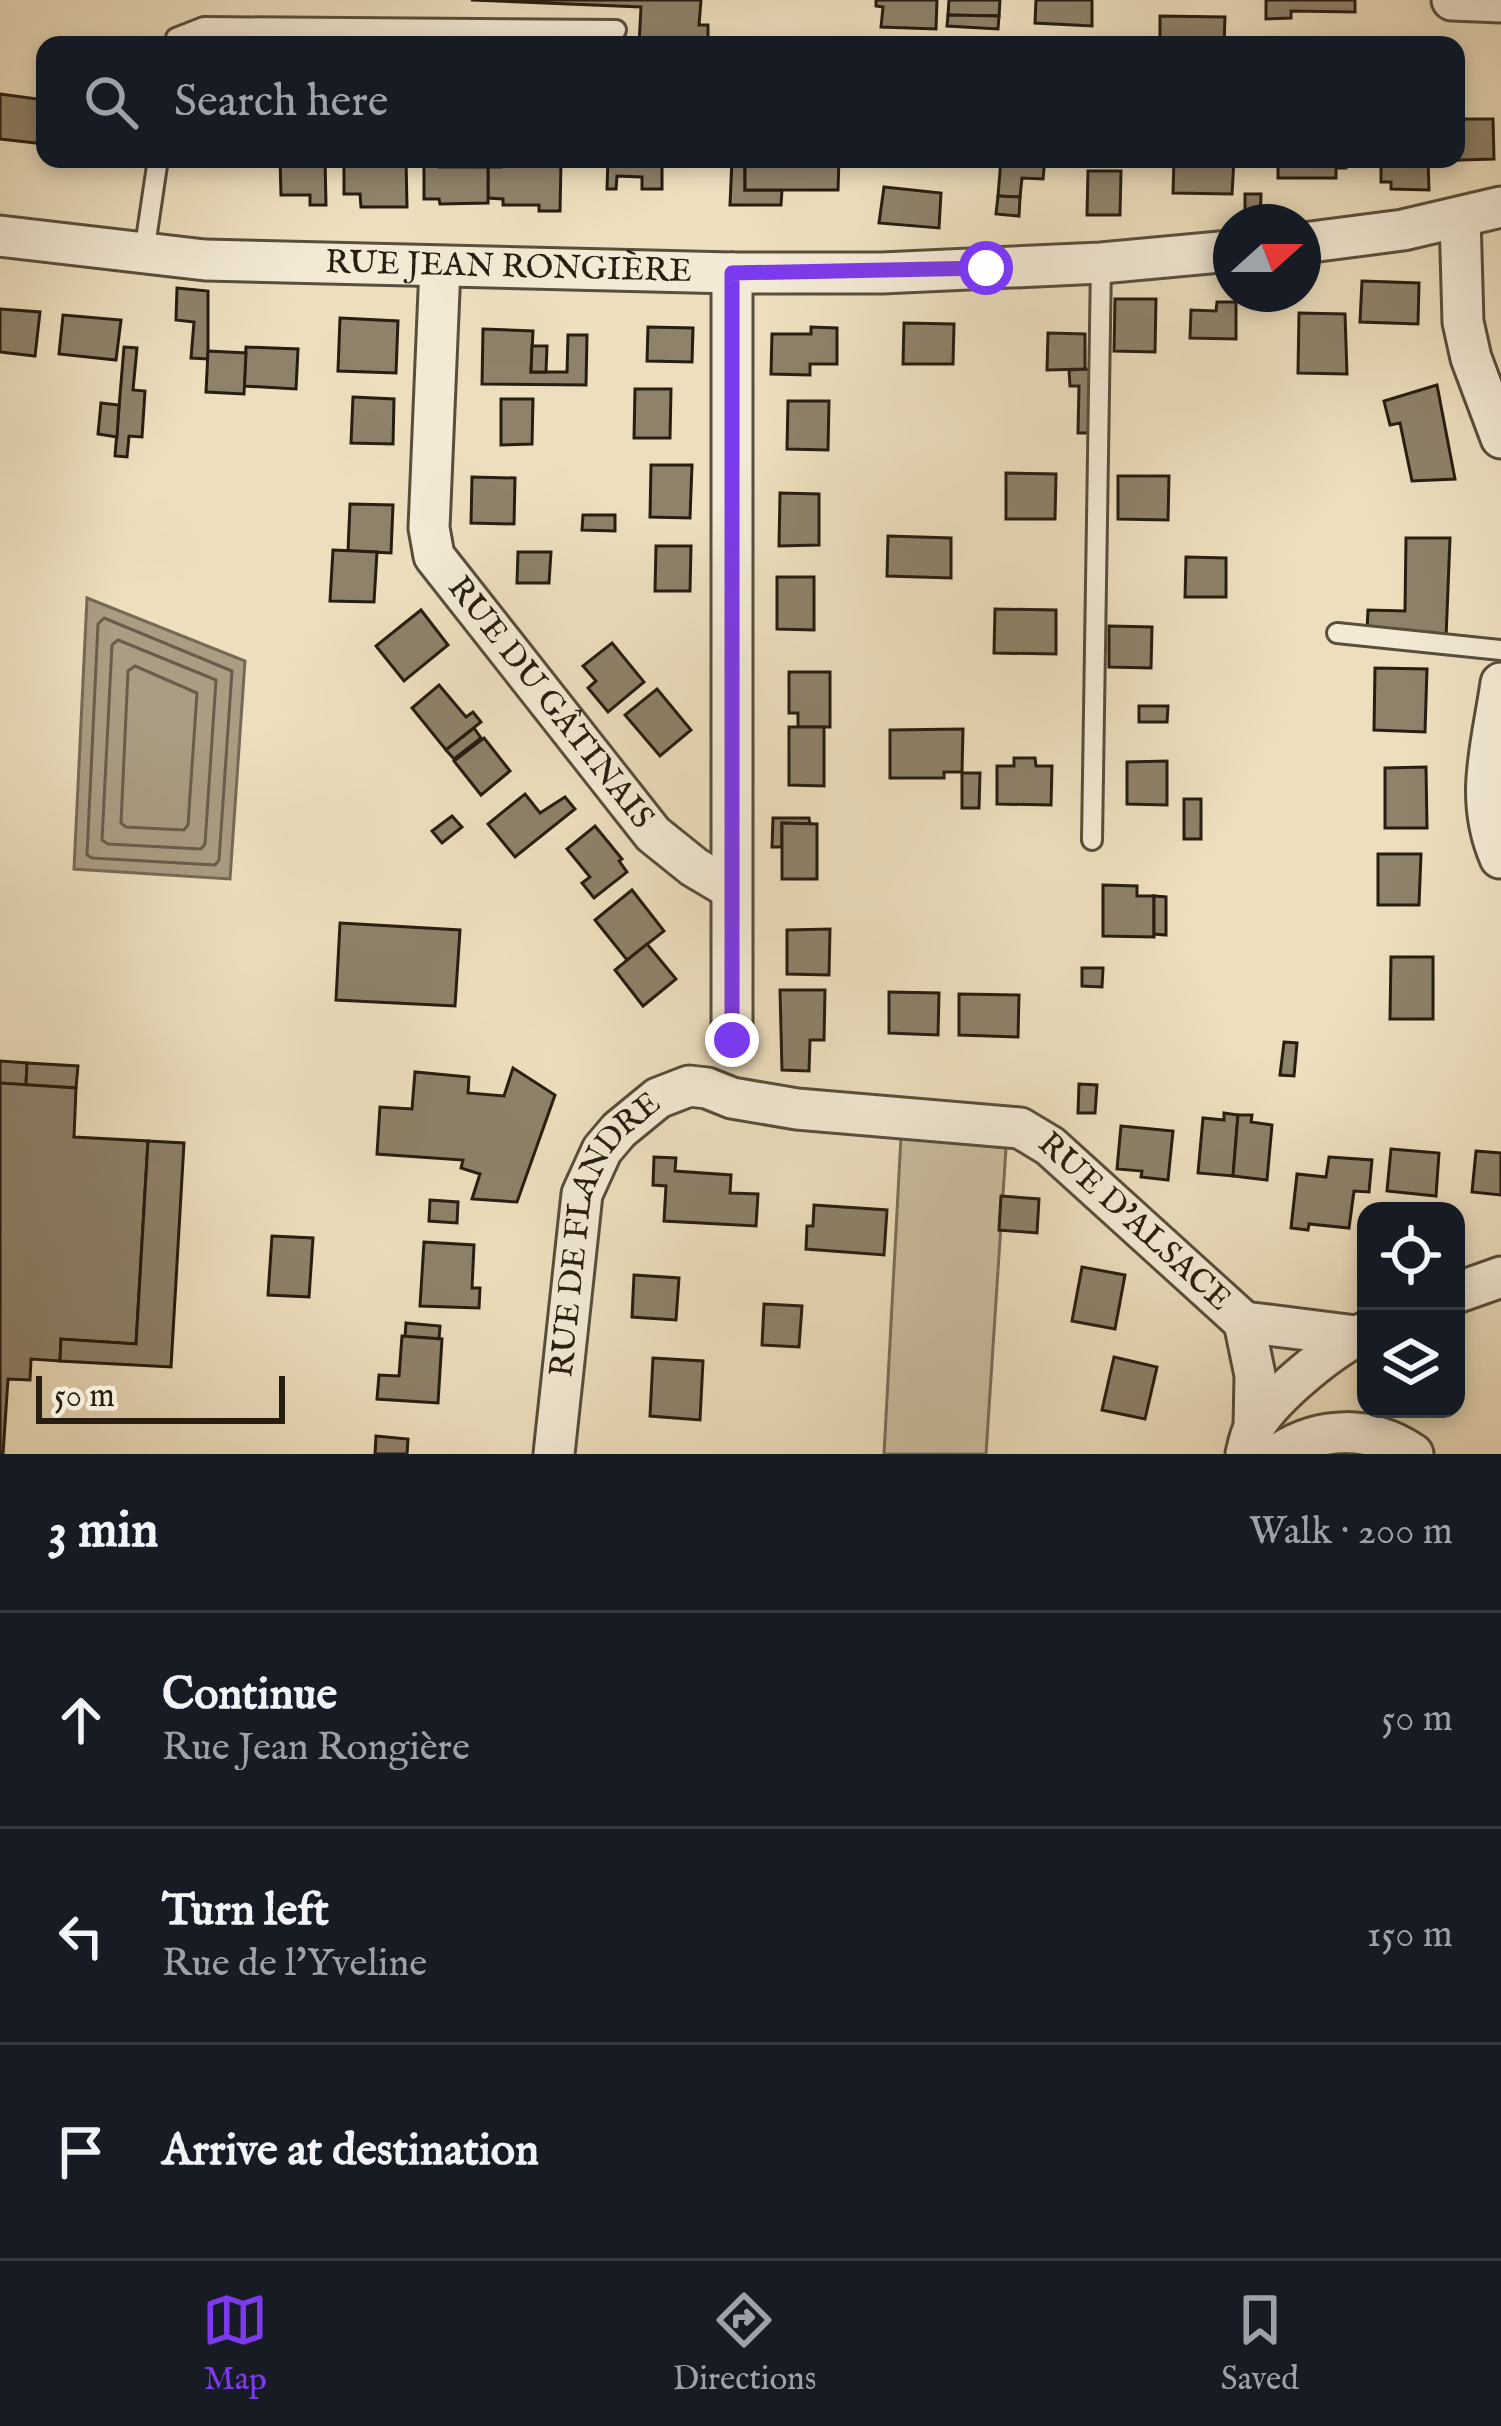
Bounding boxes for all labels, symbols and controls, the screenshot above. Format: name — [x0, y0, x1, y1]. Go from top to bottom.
search box — [36, 36, 1465, 168]
icon: search — [78, 69, 144, 135]
text: Search here — [174, 74, 388, 131]
north arrow — [1213, 204, 1321, 312]
route start — [959, 241, 1013, 295]
street label: RUE JEAN RONGIÈRE — [325, 242, 692, 293]
street label: RUE DU GÂTINAIS — [437, 568, 662, 838]
route end — [705, 1013, 759, 1067]
street label: RUE DE FLANDRE — [541, 1083, 670, 1379]
street label: RUE D'ALSACE — [1028, 1124, 1240, 1321]
map controls — [1357, 1202, 1465, 1418]
button: locate — [1357, 1202, 1465, 1310]
button: layers — [1357, 1310, 1465, 1418]
scale bar — [36, 1370, 285, 1423]
text: 50 m — [54, 1376, 115, 1418]
text: 3 min — [48, 1500, 158, 1565]
text: Walk · 200 m — [1249, 1508, 1453, 1557]
text: Continue — [162, 1667, 337, 1724]
icon: ahead — [48, 1687, 114, 1753]
text: 50 m — [1381, 1695, 1453, 1744]
text: Rue Jean Rongière — [162, 1724, 470, 1773]
text: Turn left — [162, 1883, 329, 1940]
icon: left — [48, 1903, 114, 1969]
text: 150 m — [1367, 1911, 1453, 1960]
text: Rue de l'Yveline — [162, 1940, 427, 1989]
icon: arrive — [48, 2119, 114, 2185]
text: Arrive at destination — [162, 2123, 539, 2180]
tab: Map — [202, 2287, 268, 2401]
tab: Directions — [673, 2287, 816, 2401]
tab: Saved — [1221, 2287, 1299, 2401]

